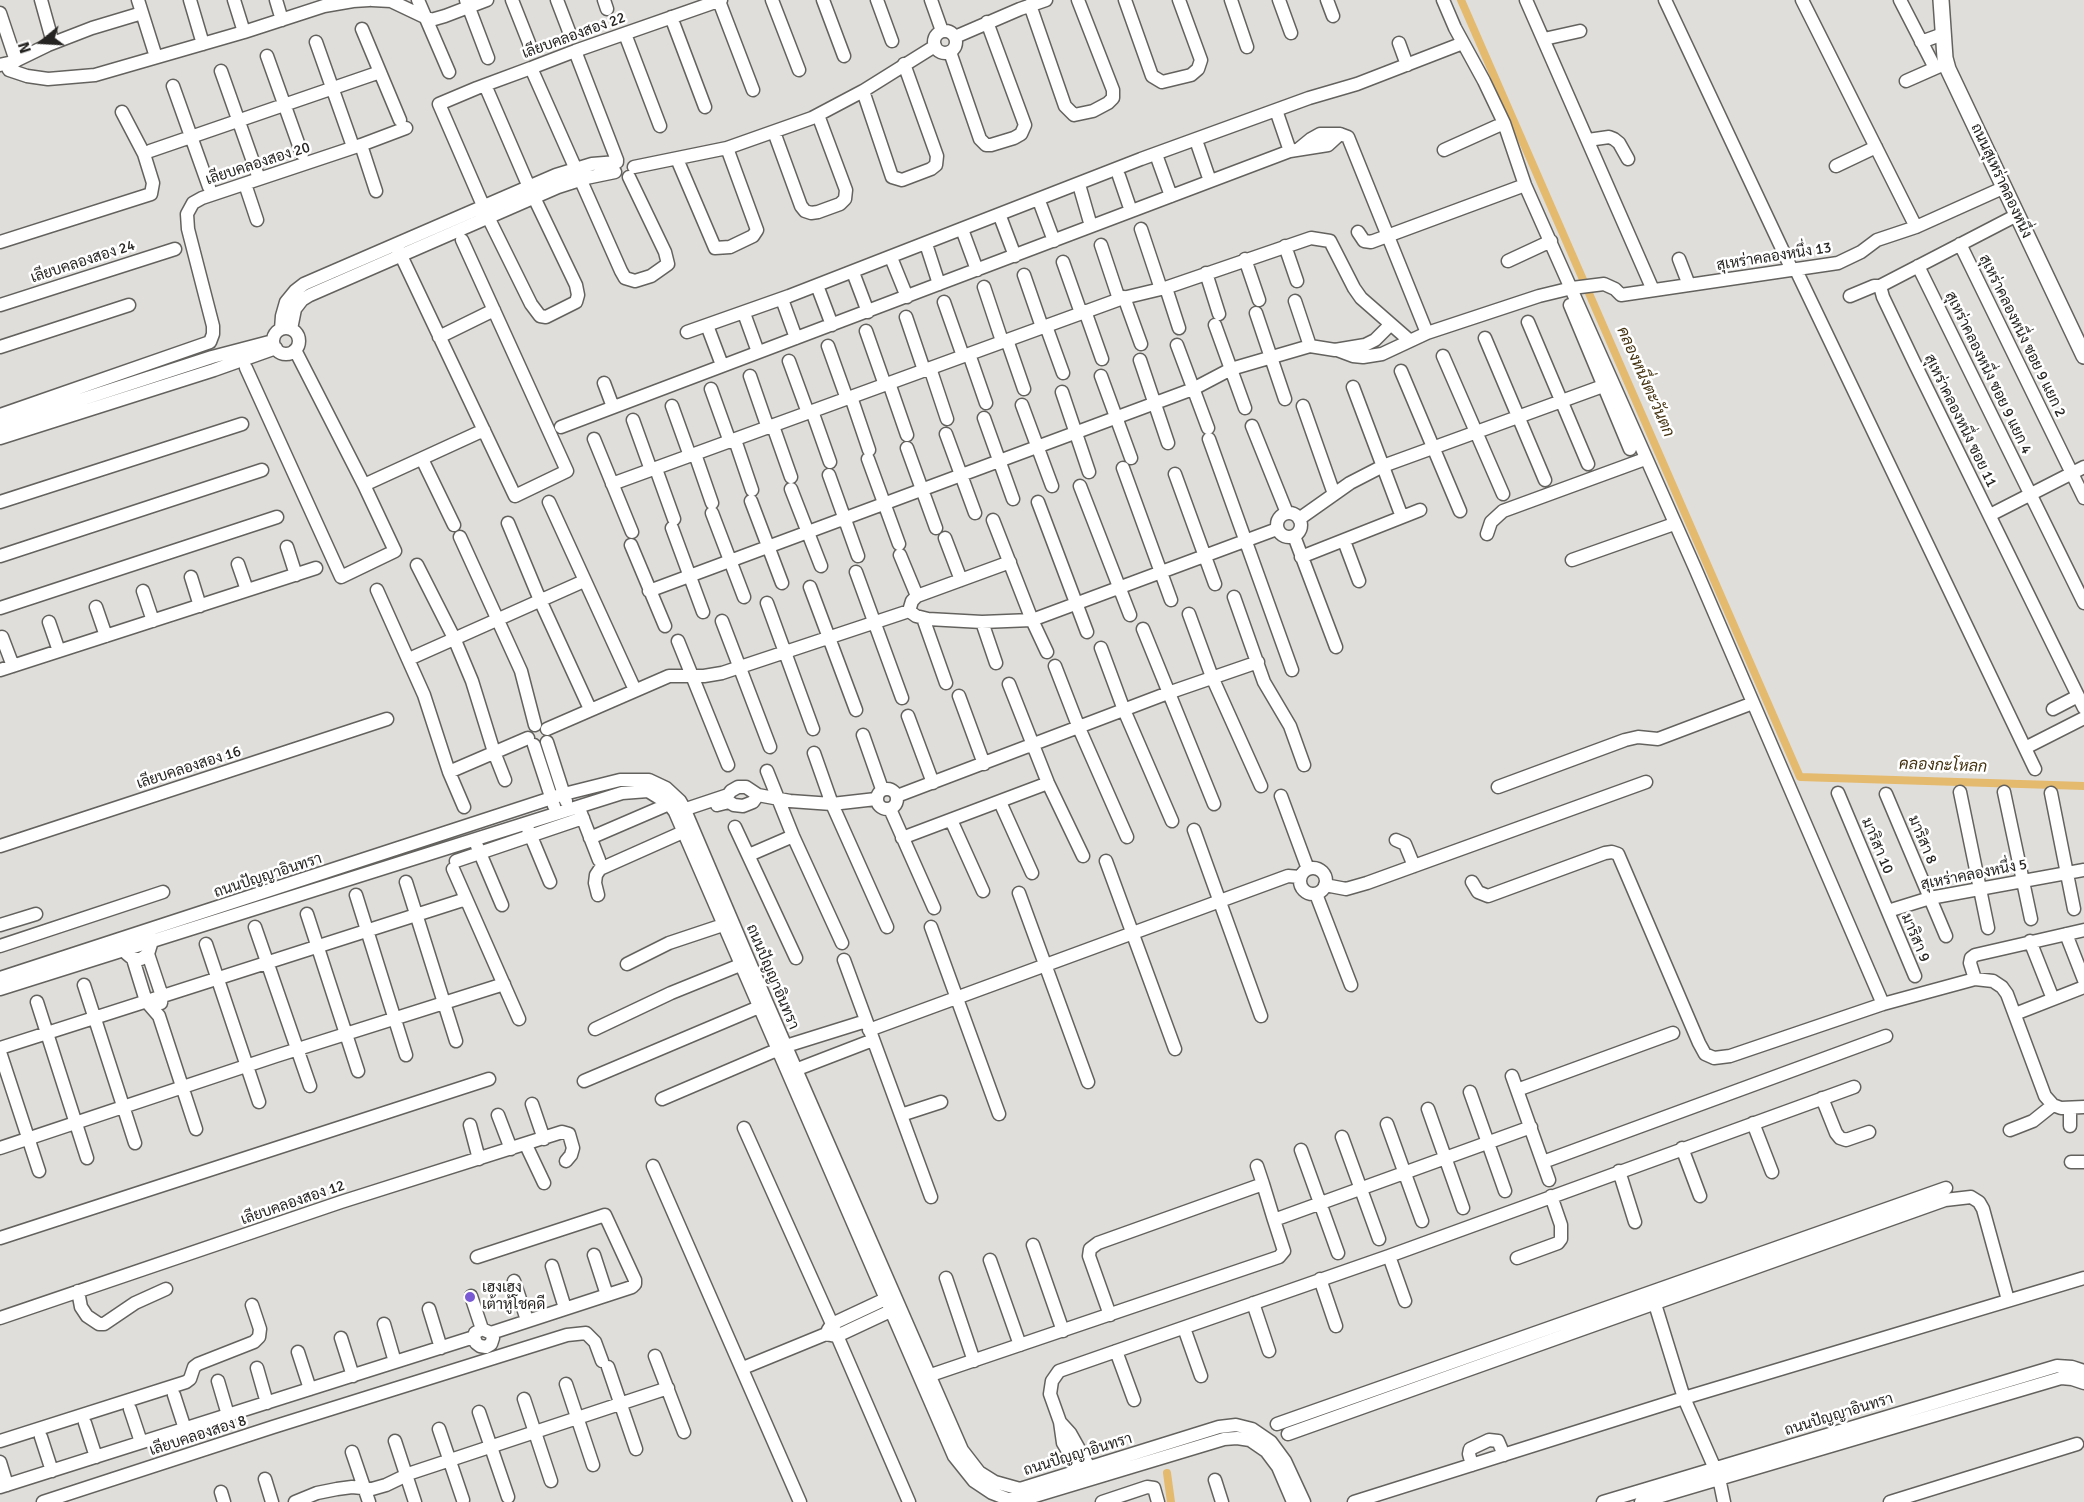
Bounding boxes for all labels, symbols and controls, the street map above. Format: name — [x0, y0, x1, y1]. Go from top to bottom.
street label: เลียบคลองสอง 22 — [520, 9, 628, 63]
north arrow — [12, 12, 72, 72]
text: N — [14, 39, 36, 56]
street label: ถนนสุเหร่าคลองหนึ่ง — [1967, 121, 2035, 241]
street label: เลียบคลองสอง 20 — [203, 139, 313, 189]
street label: เลียบคลองสอง 24 — [28, 237, 138, 287]
street label: สุเหร่าคลองหนึ่ง 13 — [1715, 239, 1833, 275]
street label: สุเหร่าคลองหนึ่ง ซอย 9 แยก 2 — [1975, 252, 2069, 420]
street label: สุเหร่าคลองหนึ่ง ซอย 9 แยก 4 — [1941, 289, 2035, 457]
water label: คลองหนึ่งตะวันตก — [1612, 324, 1678, 440]
street label: สุเหร่าคลองหนึ่ง ซอย 11 — [1920, 351, 2000, 491]
street label: เลียบคลองสอง 16 — [134, 743, 244, 793]
water label: คลองกะโหลก — [1899, 755, 1987, 777]
street label: มาริสา 8 — [1904, 813, 1940, 867]
street label: มาริสา 10 — [1857, 815, 1897, 877]
street label: ถนนปัญญาอินทรา — [212, 850, 324, 902]
street label: สุเหร่าคลองหนึ่ง 5 — [1919, 856, 2029, 894]
street label: มาริสา 9 — [1897, 911, 1933, 965]
street label: ถนนปัญญาอินทรา — [742, 922, 802, 1032]
street label: เลียบคลองสอง 12 — [239, 1177, 347, 1229]
place label: เฮงเฮง เต้าหู้โชคดี — [482, 1279, 545, 1314]
marker: เฮงเฮง เต้าหู้โชคดี — [463, 1290, 477, 1304]
street label: ถนนปัญญาอินทรา — [1783, 1390, 1895, 1440]
street label: เลียบคลองสอง 8 — [147, 1412, 249, 1460]
street label: ถนนปัญญาอินทรา — [1022, 1430, 1134, 1480]

